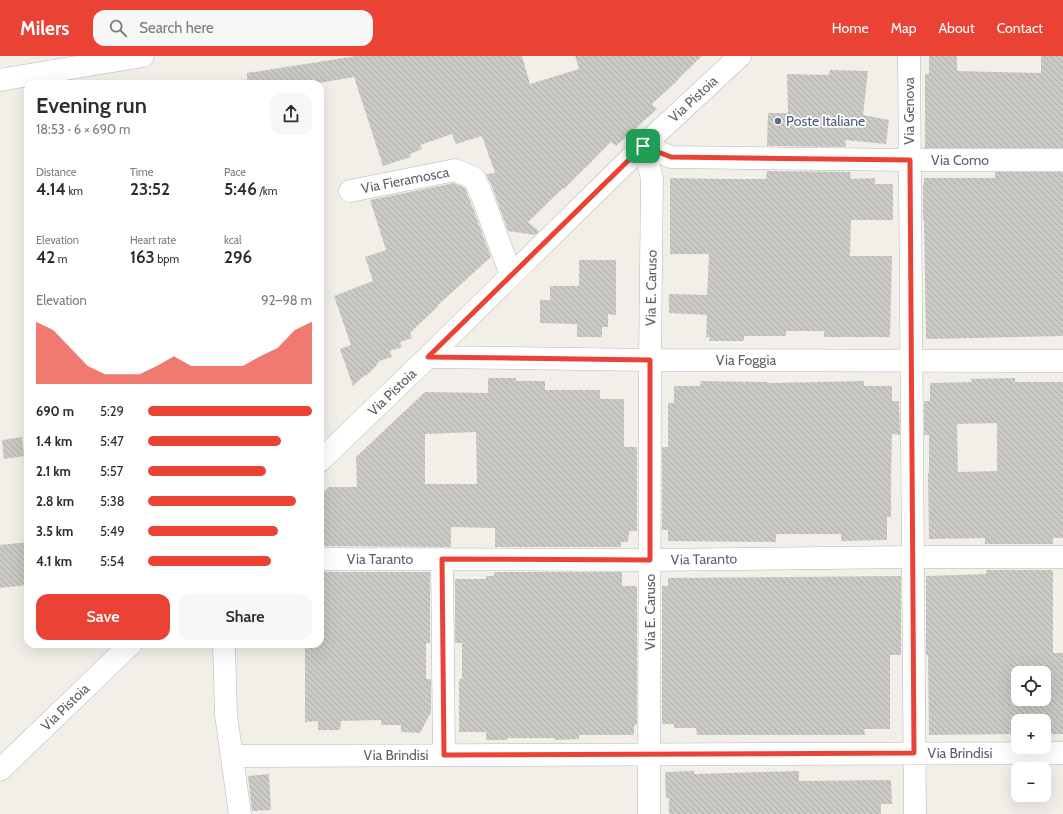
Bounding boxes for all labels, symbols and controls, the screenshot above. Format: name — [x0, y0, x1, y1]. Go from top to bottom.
search box — [93, 10, 373, 46]
text: Milers — [20, 17, 69, 40]
icon: search — [107, 17, 129, 39]
text: Search here — [139, 19, 214, 37]
text: Home — [832, 19, 869, 37]
text: Map — [891, 19, 916, 37]
text: About — [938, 19, 975, 37]
text: Contact — [997, 19, 1043, 37]
street label: Via Pistoia — [665, 72, 722, 126]
street label: Via Genova — [900, 77, 918, 145]
text: Evening run — [36, 92, 147, 119]
button: share — [270, 93, 312, 135]
place label: Poste Italiane — [786, 112, 865, 130]
marker: Poste Italiane — [773, 116, 783, 126]
text: 18:53 · 6 × 690 m — [36, 121, 131, 137]
pin — [626, 129, 660, 163]
icon: arrive — [632, 135, 654, 157]
street label: Via Como — [931, 151, 989, 169]
street label: Via Fieramosca — [359, 163, 451, 197]
text: Distance — [36, 165, 77, 179]
text: Time — [130, 165, 153, 179]
text: Pace — [224, 165, 246, 179]
text: 4.14 — [36, 179, 66, 199]
text: 23:52 — [130, 179, 170, 199]
text: 5:46 — [224, 179, 257, 199]
text: km — [66, 184, 83, 198]
text: /km — [257, 184, 277, 198]
text: Elevation — [36, 233, 79, 247]
text: Heart rate — [130, 233, 176, 247]
text: kcal — [224, 233, 242, 247]
text: 42 — [36, 247, 55, 267]
text: 163 — [130, 247, 155, 267]
text: 296 — [224, 247, 252, 267]
street label: Via E. Caruso — [641, 249, 661, 326]
text: m — [55, 252, 67, 266]
text: bpm — [155, 252, 179, 266]
text: Elevation — [36, 292, 87, 308]
text: 92–98 m — [261, 292, 312, 308]
street label: Via Foggia — [716, 351, 776, 369]
street label: Via Pistoia — [364, 364, 420, 420]
text: 690 m — [36, 403, 74, 419]
text: 5:29 — [100, 403, 124, 419]
text: 1.4 km — [36, 433, 72, 449]
text: 5:47 — [100, 433, 124, 449]
text: 2.1 km — [36, 463, 71, 479]
text: 5:57 — [100, 463, 123, 479]
text: 2.8 km — [36, 493, 74, 509]
text: 5:38 — [100, 493, 125, 509]
text: 3.5 km — [36, 523, 73, 539]
text: 5:49 — [100, 523, 125, 539]
street label: Via Taranto — [671, 549, 738, 569]
street label: Via Taranto — [347, 550, 414, 568]
text: 4.1 km — [36, 553, 72, 569]
text: 5:54 — [100, 553, 124, 569]
street label: Via E. Caruso — [641, 573, 659, 650]
button: Save — [36, 594, 170, 640]
button: Share — [178, 594, 312, 640]
map controls — [1011, 666, 1051, 802]
button: locate — [1011, 666, 1051, 706]
street label: Via Pistoia — [37, 679, 93, 735]
button: + — [1011, 714, 1051, 754]
street label: Via Brindisi — [928, 744, 993, 762]
street label: Via Brindisi — [364, 746, 429, 764]
button: − — [1011, 762, 1051, 802]

